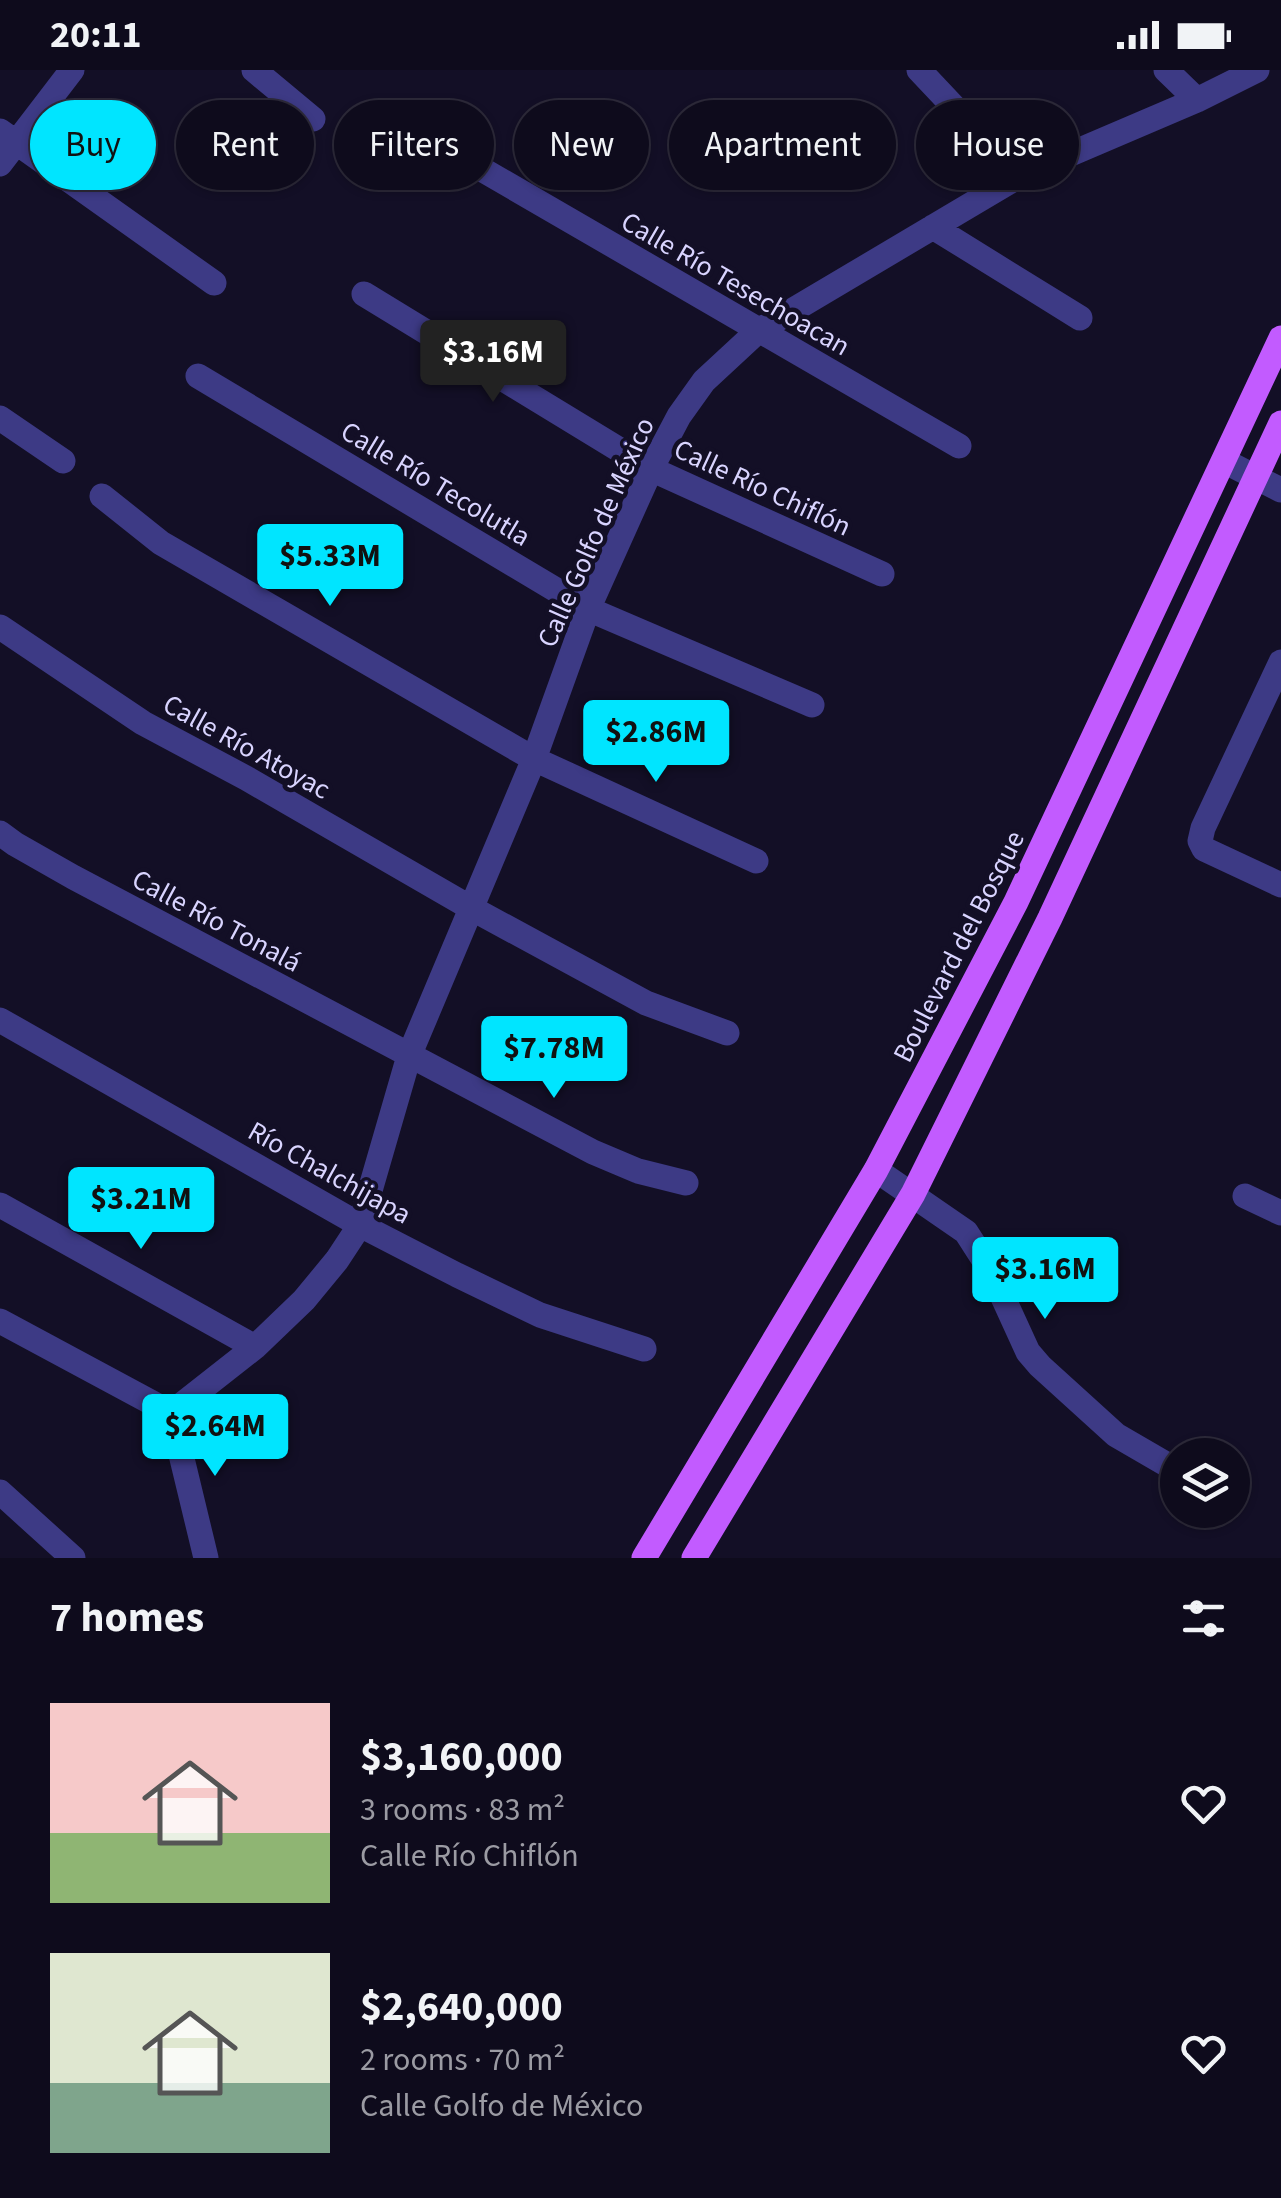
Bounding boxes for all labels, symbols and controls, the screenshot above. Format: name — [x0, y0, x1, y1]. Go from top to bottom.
text: 20:11 — [50, 8, 142, 62]
chip: Buy — [30, 100, 156, 190]
chip: Rent — [176, 100, 314, 190]
chip: Filters — [334, 100, 494, 190]
chip: New — [514, 100, 649, 190]
chip: Apartment — [669, 100, 896, 190]
chip: House — [916, 100, 1079, 190]
street label: Calle Río Tesechoacan — [613, 202, 858, 366]
pin: $3.16M — [412, 320, 574, 405]
text: $3.16M — [442, 329, 544, 375]
street label: Calle Río Tecolutla — [333, 411, 538, 556]
street label: Calle Golfo de México — [527, 411, 665, 654]
street label: Calle Río Chiflón — [667, 429, 858, 546]
pin: $5.33M — [249, 524, 411, 609]
text: $5.33M — [279, 533, 381, 579]
street label: Calle Río Atoyac — [156, 684, 338, 810]
pin: $2.86M — [575, 700, 737, 785]
text: $2.86M — [605, 709, 707, 755]
street label: Boulevard del Bosque — [883, 824, 1035, 1069]
street label: Calle Río Tonalá — [125, 859, 308, 982]
pin: $7.78M — [473, 1016, 635, 1101]
text: $7.78M — [503, 1025, 605, 1071]
street label: Río Chalchijapa — [241, 1111, 418, 1234]
pin: $3.21M — [60, 1167, 222, 1252]
text: $3.21M — [90, 1176, 192, 1222]
pin: $3.16M — [964, 1237, 1126, 1322]
text: $3.16M — [994, 1246, 1096, 1292]
pin: $2.64M — [134, 1394, 296, 1479]
text: $2.64M — [164, 1403, 266, 1449]
map controls — [1160, 1438, 1250, 1528]
button: layers — [1160, 1438, 1250, 1528]
text: 7 homes — [50, 1588, 204, 1648]
icon: filters — [1176, 1591, 1231, 1646]
text: $3,160,000 — [360, 1727, 563, 1787]
icon: home — [130, 1743, 250, 1863]
icon: heart — [1176, 1776, 1231, 1831]
text: 3 rooms · 83 m² — [360, 1787, 565, 1833]
text: Calle Río Chiflón — [360, 1833, 579, 1879]
text: $2,640,000 — [360, 1977, 563, 2037]
icon: home — [130, 1993, 250, 2113]
icon: heart — [1176, 2026, 1231, 2081]
text: 2 rooms · 70 m² — [360, 2037, 565, 2083]
text: Calle Golfo de México — [360, 2083, 643, 2129]

